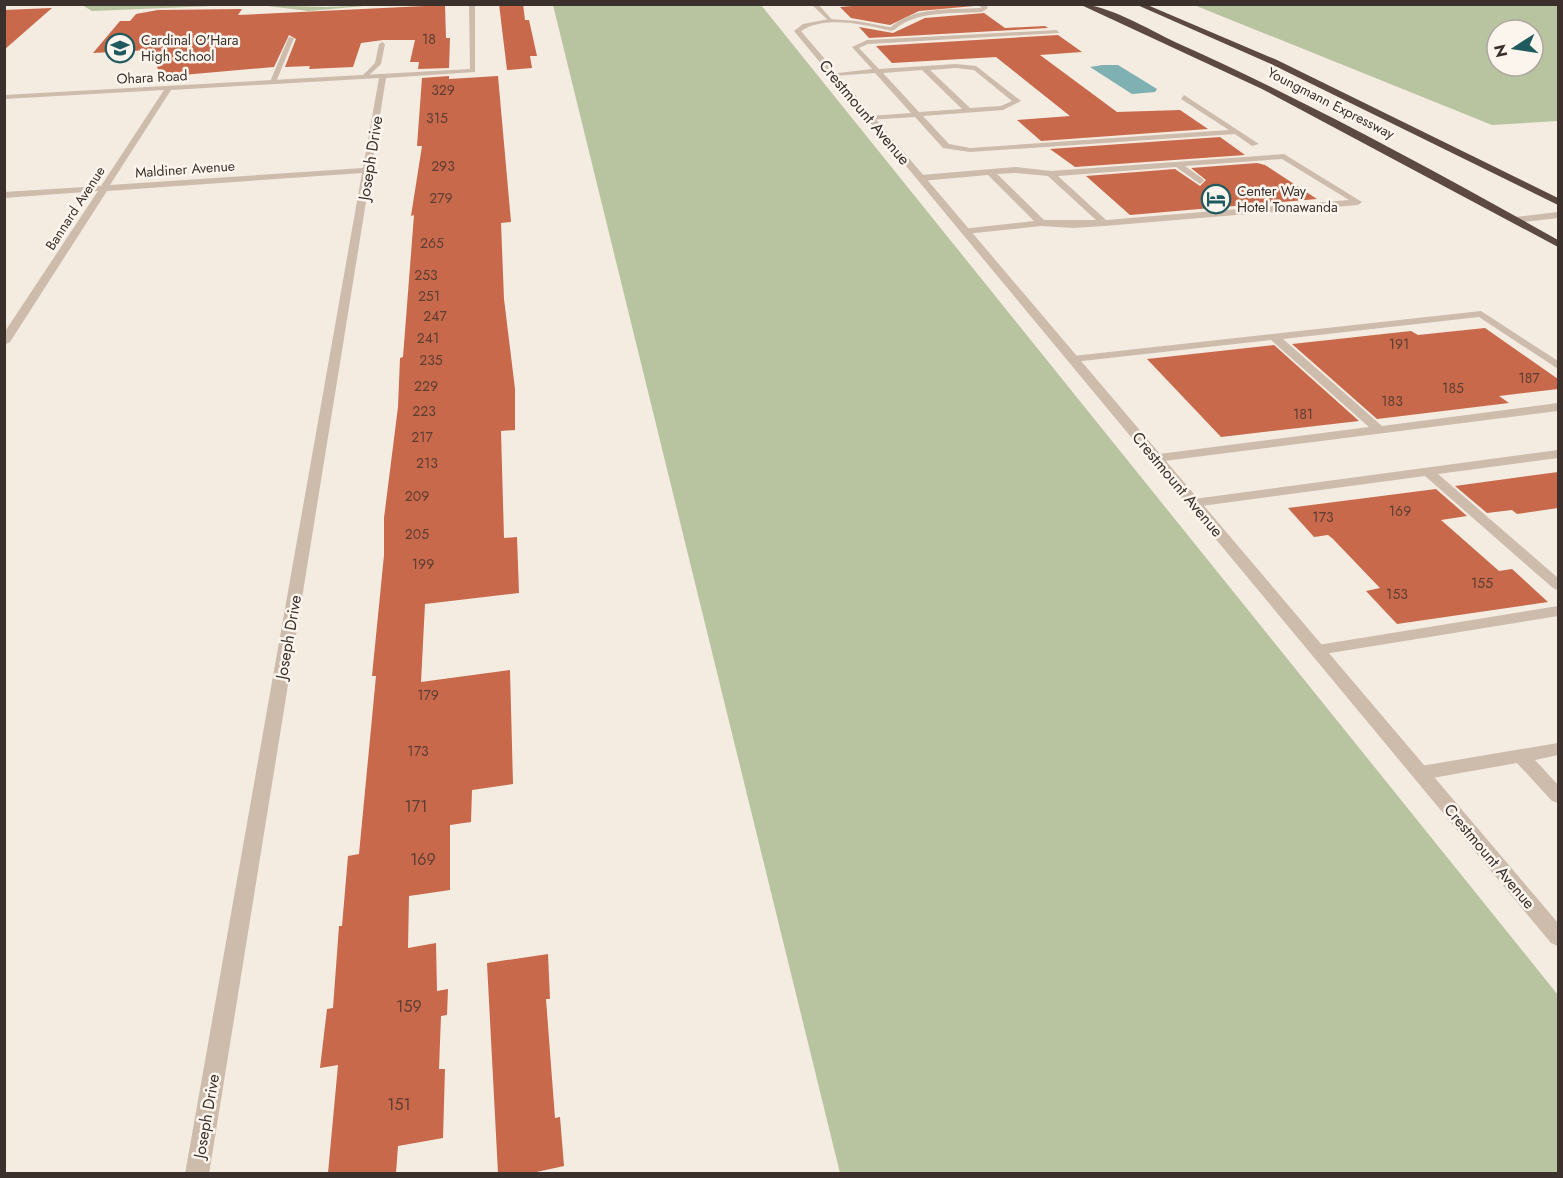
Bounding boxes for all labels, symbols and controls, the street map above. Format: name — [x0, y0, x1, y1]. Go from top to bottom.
north arrow — [1485, 18, 1545, 78]
house number: 18 — [422, 29, 436, 49]
place label: Cardinal O'Hara High School — [141, 30, 239, 66]
school or university icon: Cardinal O'Hara High School — [104, 32, 136, 64]
text: N — [1488, 42, 1513, 60]
street label: Crestmount Avenue — [814, 55, 916, 170]
street label: Youngmann Expressway — [1264, 62, 1399, 144]
street label: Ohara Road — [116, 65, 188, 89]
house number: 329 — [431, 80, 455, 100]
house number: 315 — [426, 108, 448, 128]
street label: Joseph Drive — [352, 114, 389, 204]
street label: Maldiner Avenue — [134, 156, 236, 182]
house number: 293 — [431, 156, 455, 176]
street label: Bannard Avenue — [40, 162, 110, 254]
place label: Center Way Hotel Tonawanda — [1237, 181, 1338, 217]
hotel icon: Center Way Hotel Tonawanda — [1200, 183, 1232, 215]
house number: 279 — [429, 188, 453, 208]
house number: 265 — [420, 233, 444, 253]
house number: 253 — [414, 265, 438, 285]
house number: 251 — [418, 286, 440, 306]
house number: 247 — [423, 306, 447, 326]
house number: 241 — [417, 328, 439, 348]
house number: 191 — [1389, 334, 1409, 354]
house number: 235 — [419, 350, 443, 370]
house number: 187 — [1518, 368, 1540, 388]
house number: 229 — [414, 376, 438, 396]
house number: 185 — [1442, 378, 1464, 398]
house number: 183 — [1381, 391, 1403, 411]
house number: 223 — [412, 401, 436, 421]
house number: 181 — [1293, 404, 1313, 424]
house number: 217 — [411, 427, 433, 447]
street label: Crestmount Avenue — [1127, 427, 1229, 542]
house number: 213 — [416, 453, 438, 473]
house number: 209 — [405, 486, 429, 506]
house number: 169 — [1389, 501, 1411, 521]
house number: 173 — [1312, 507, 1334, 527]
house number: 205 — [405, 524, 429, 544]
house number: 199 — [412, 554, 434, 574]
house number: 155 — [1471, 573, 1493, 593]
house number: 153 — [1386, 584, 1408, 604]
street label: Joseph Drive — [269, 593, 307, 683]
house number: 179 — [417, 685, 439, 705]
house number: 173 — [407, 741, 429, 761]
house number: 171 — [405, 795, 427, 818]
street label: Crestmount Avenue — [1439, 799, 1541, 914]
house number: 169 — [410, 848, 436, 871]
house number: 159 — [396, 995, 422, 1018]
street label: Joseph Drive — [187, 1072, 225, 1162]
house number: 151 — [387, 1093, 411, 1116]

